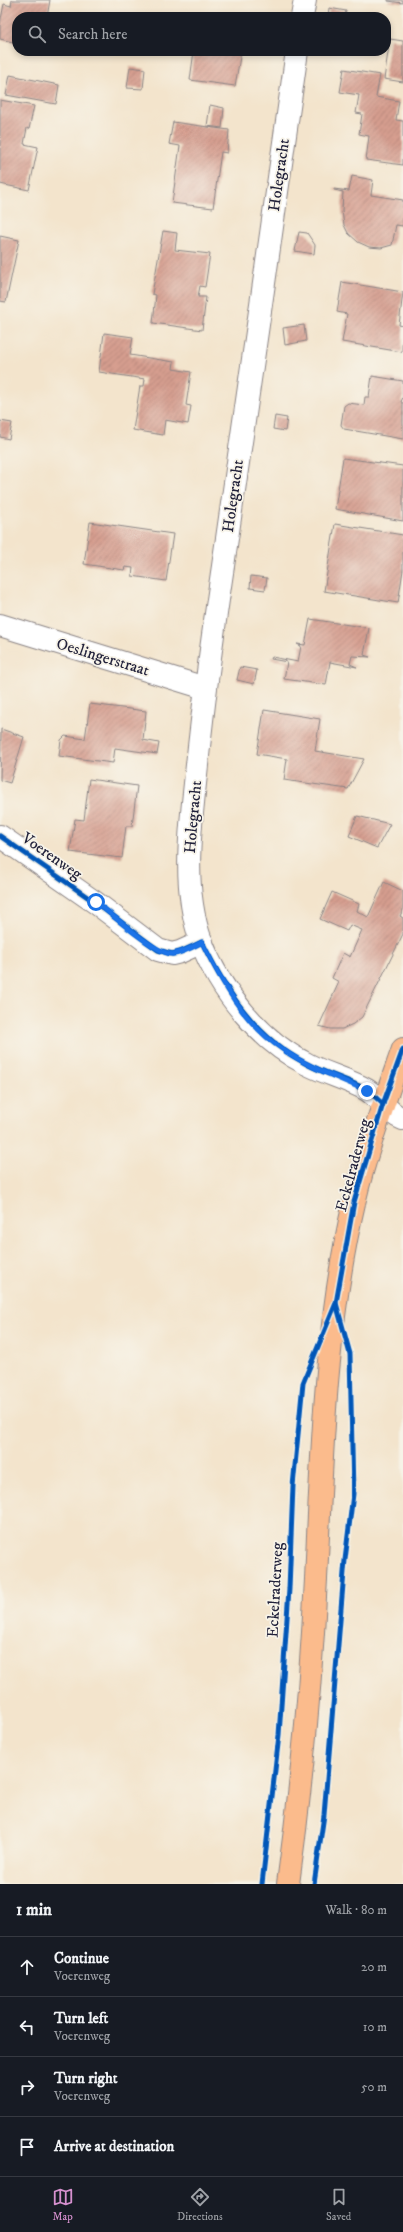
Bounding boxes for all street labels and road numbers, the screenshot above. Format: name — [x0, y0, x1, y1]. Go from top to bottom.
street label: Holegracht — [264, 137, 294, 213]
street label: Holegracht — [218, 458, 248, 534]
street label: Oeslingerstraat — [54, 633, 152, 681]
street label: Holegracht — [180, 780, 206, 854]
street label: Voerenweg — [17, 827, 86, 884]
street label: Eckelraderweg — [331, 1116, 375, 1214]
street label: Eckelraderweg — [263, 1542, 287, 1638]

